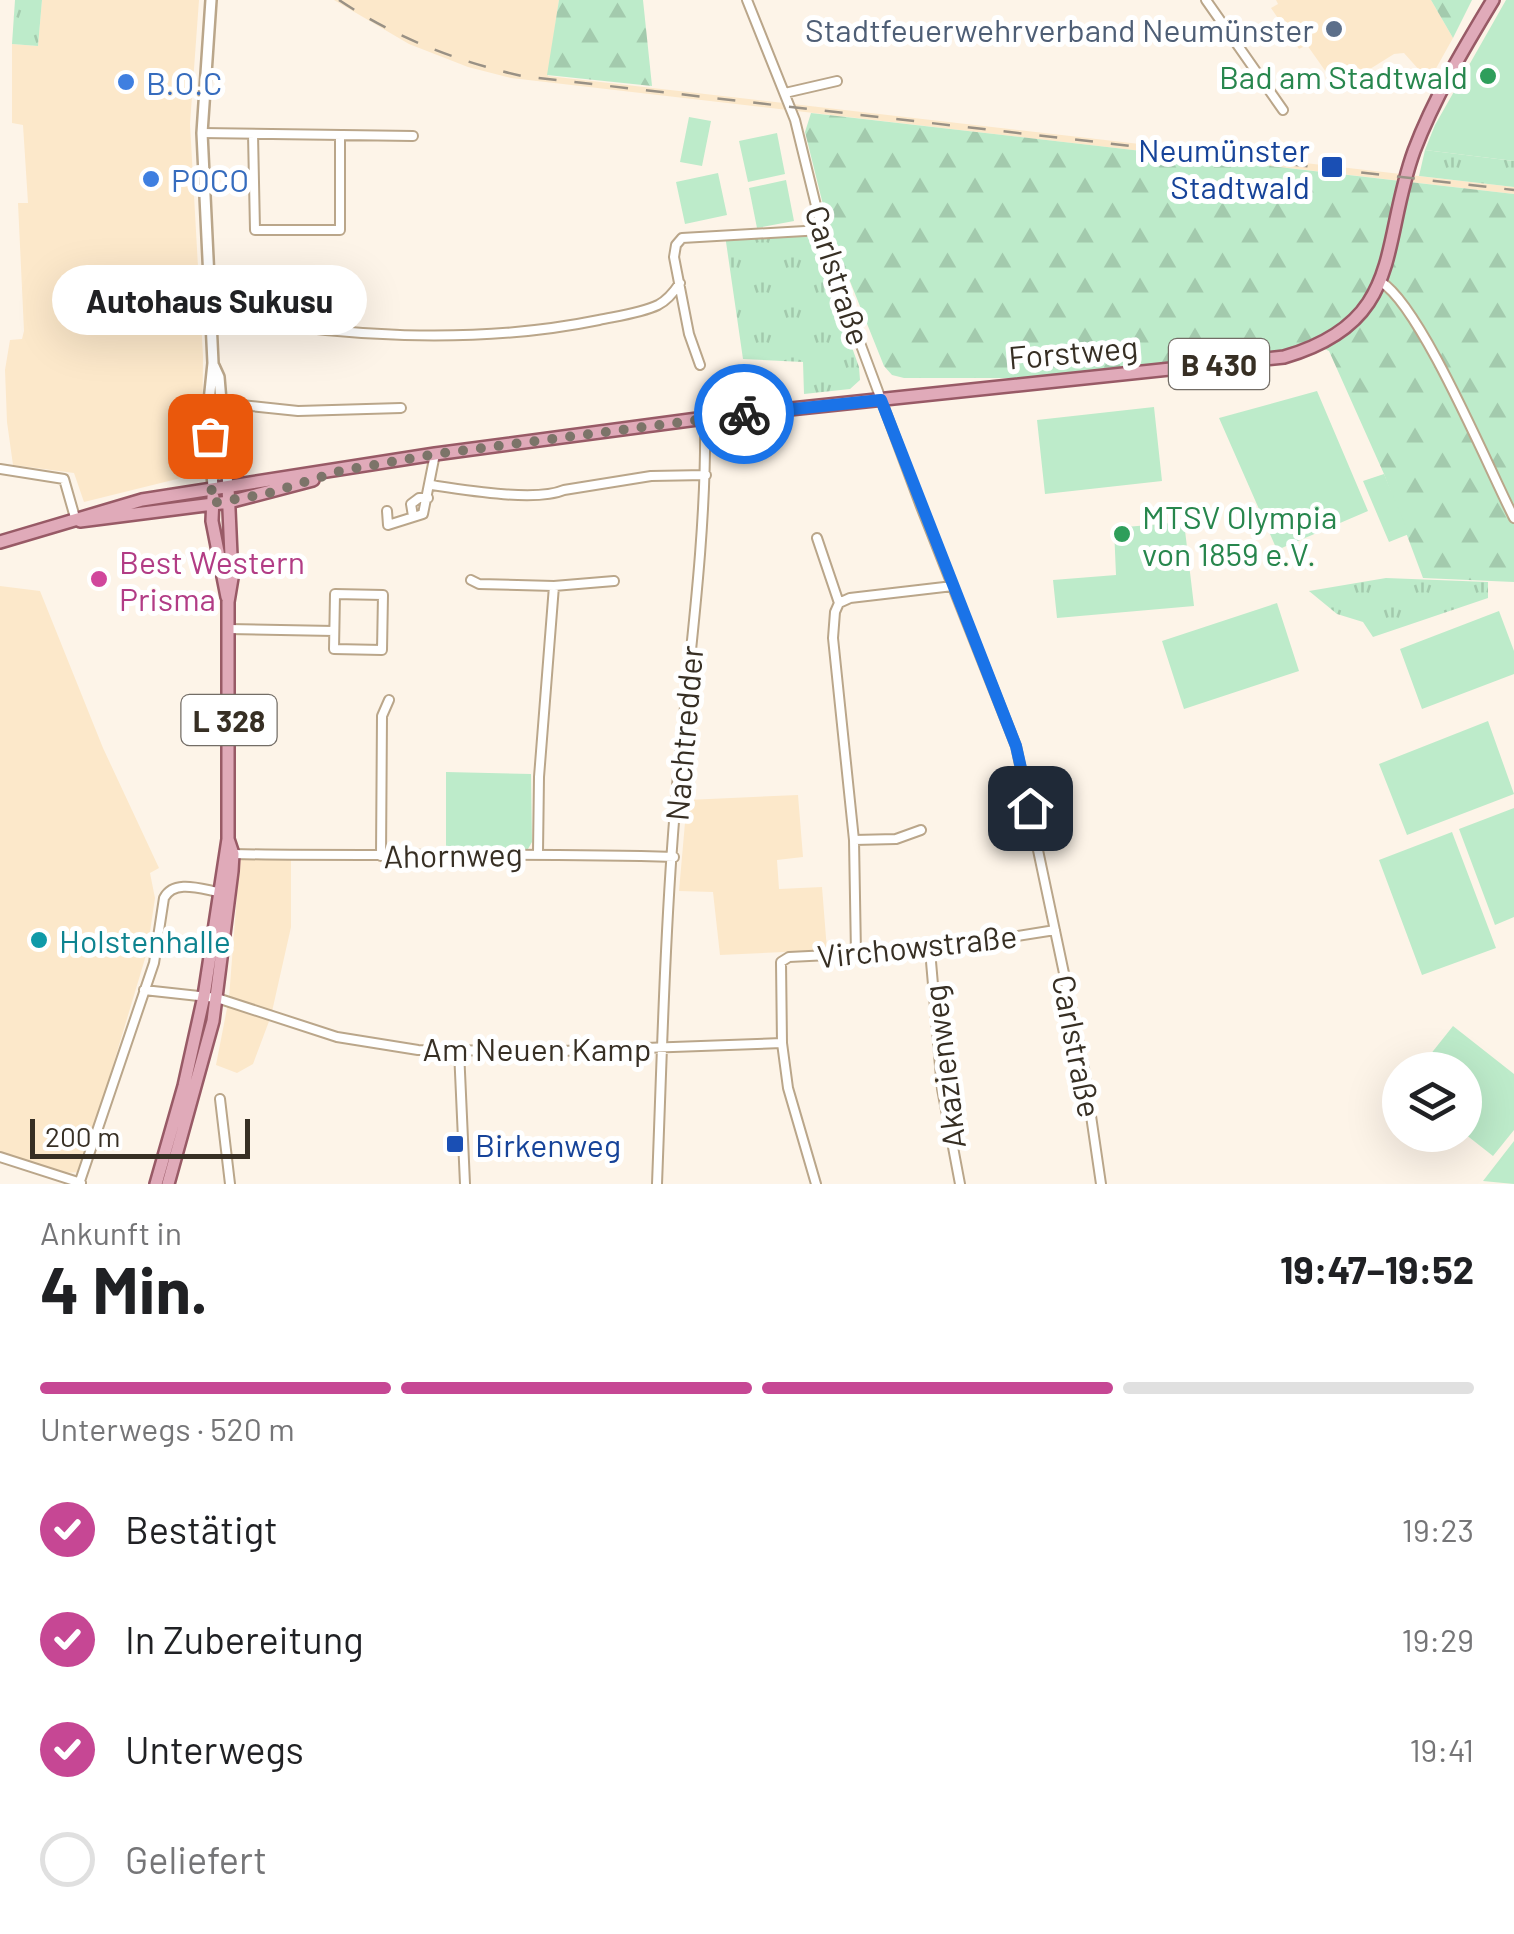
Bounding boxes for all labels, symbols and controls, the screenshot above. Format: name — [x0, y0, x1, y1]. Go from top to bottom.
place label: Stadtfeuerwehrverband Neumünster — [805, 10, 1314, 48]
marker: Stadtfeuerwehrverband Neumünster — [1323, 18, 1345, 40]
place label: Bad am Stadtwald — [1219, 57, 1468, 95]
place label: B.O.C — [146, 63, 223, 101]
marker: Bad am Stadtwald — [1477, 65, 1499, 87]
marker: B.O.C — [115, 71, 137, 93]
place label: Neumünster Stadtwald — [1138, 130, 1310, 205]
marker: Neumünster Stadtwald — [1319, 154, 1345, 180]
place label: POCO — [171, 160, 249, 198]
marker: POCO — [140, 168, 162, 190]
street label: Carlstraße — [799, 200, 879, 350]
callout: Autohaus Sukusu — [52, 266, 368, 336]
text: Autohaus Sukusu — [86, 281, 333, 319]
street label: Forstweg — [1007, 326, 1139, 376]
road number: B 430 — [1169, 339, 1269, 389]
courier — [694, 364, 794, 464]
icon: bike — [717, 387, 772, 442]
pin — [168, 394, 253, 479]
icon: bag — [183, 409, 238, 464]
place label: MTSV Olympia von 1859 e.V. — [1142, 497, 1337, 572]
marker: MTSV Olympia von 1859 e.V. — [1111, 523, 1133, 545]
place label: Best Western Prisma — [119, 542, 305, 617]
marker: Best Western Prisma — [88, 568, 110, 590]
street label: Nachtredder — [656, 643, 710, 822]
road number: L 328 — [182, 695, 276, 745]
pin — [988, 766, 1073, 851]
icon: home — [1003, 781, 1058, 836]
street label: Ahornweg — [383, 834, 523, 874]
street label: Virchowstraße — [815, 916, 1019, 974]
place label: Holstenhalle — [59, 921, 231, 959]
marker: Holstenhalle — [28, 929, 50, 951]
street label: Carlstraße — [1046, 972, 1110, 1120]
street label: Akazienweg — [914, 983, 972, 1151]
street label: Am Neuen Kamp — [423, 1029, 651, 1067]
map controls — [1382, 1052, 1482, 1152]
button: layers — [1382, 1052, 1482, 1152]
scale bar — [30, 1114, 250, 1158]
text: 200 m — [45, 1119, 120, 1153]
place label: Birkenweg — [475, 1125, 621, 1163]
marker: Birkenweg — [444, 1133, 466, 1155]
text: Ankunft in — [40, 1213, 182, 1251]
text: 19:47–19:52 — [1280, 1246, 1474, 1292]
text: 4 Min. — [40, 1249, 208, 1327]
text: Unterwegs · 520 m — [40, 1409, 295, 1447]
icon: check — [40, 1502, 95, 1557]
text: Bestätigt — [125, 1506, 278, 1552]
text: 19:23 — [1402, 1510, 1474, 1548]
icon: check — [40, 1612, 95, 1667]
text: In Zubereitung — [125, 1616, 364, 1662]
text: 19:29 — [1401, 1620, 1474, 1658]
icon: check — [40, 1722, 95, 1777]
text: Unterwegs — [125, 1726, 304, 1772]
text: 19:41 — [1409, 1730, 1474, 1768]
text: Geliefert — [125, 1836, 267, 1882]

